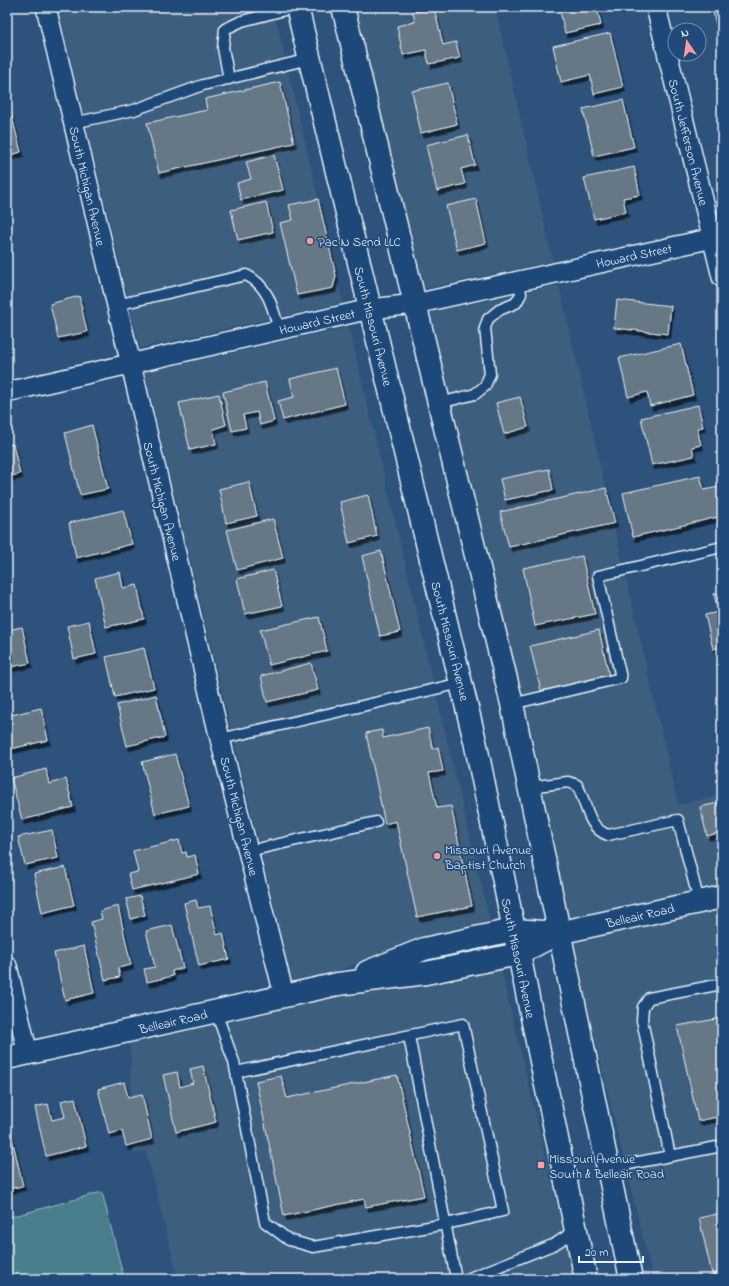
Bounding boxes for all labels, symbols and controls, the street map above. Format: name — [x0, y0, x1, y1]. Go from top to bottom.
north arrow — [667, 22, 707, 62]
text: N — [680, 25, 690, 42]
street label: South Jefferson Avenue — [663, 77, 712, 208]
street label: South Michigan Avenue — [63, 125, 110, 248]
place label: Pac N Send LLC — [318, 233, 401, 252]
marker: Pac N Send LLC — [305, 236, 315, 246]
street label: Howard Street — [595, 239, 675, 274]
street label: South Missouri Avenue — [349, 265, 397, 388]
street label: Howard Street — [278, 304, 358, 340]
street label: South Michigan Avenue — [137, 440, 186, 563]
street label: South Missouri Avenue — [426, 580, 474, 703]
street label: South Michigan Avenue — [214, 755, 263, 878]
place label: Missouri Avenue Baptist Church — [444, 841, 531, 875]
marker: Missouri Avenue Baptist Church — [432, 851, 442, 861]
street label: South Missouri Avenue — [496, 896, 540, 1020]
street label: Belleair Road — [603, 899, 677, 934]
street label: Belleair Road — [136, 1005, 210, 1040]
place label: Missouri Avenue South & Belleair Road — [549, 1150, 665, 1184]
marker: Missouri Avenue South & Belleair Road — [536, 1160, 546, 1170]
scale bar — [579, 1238, 643, 1264]
text: 20 m — [585, 1244, 608, 1262]

